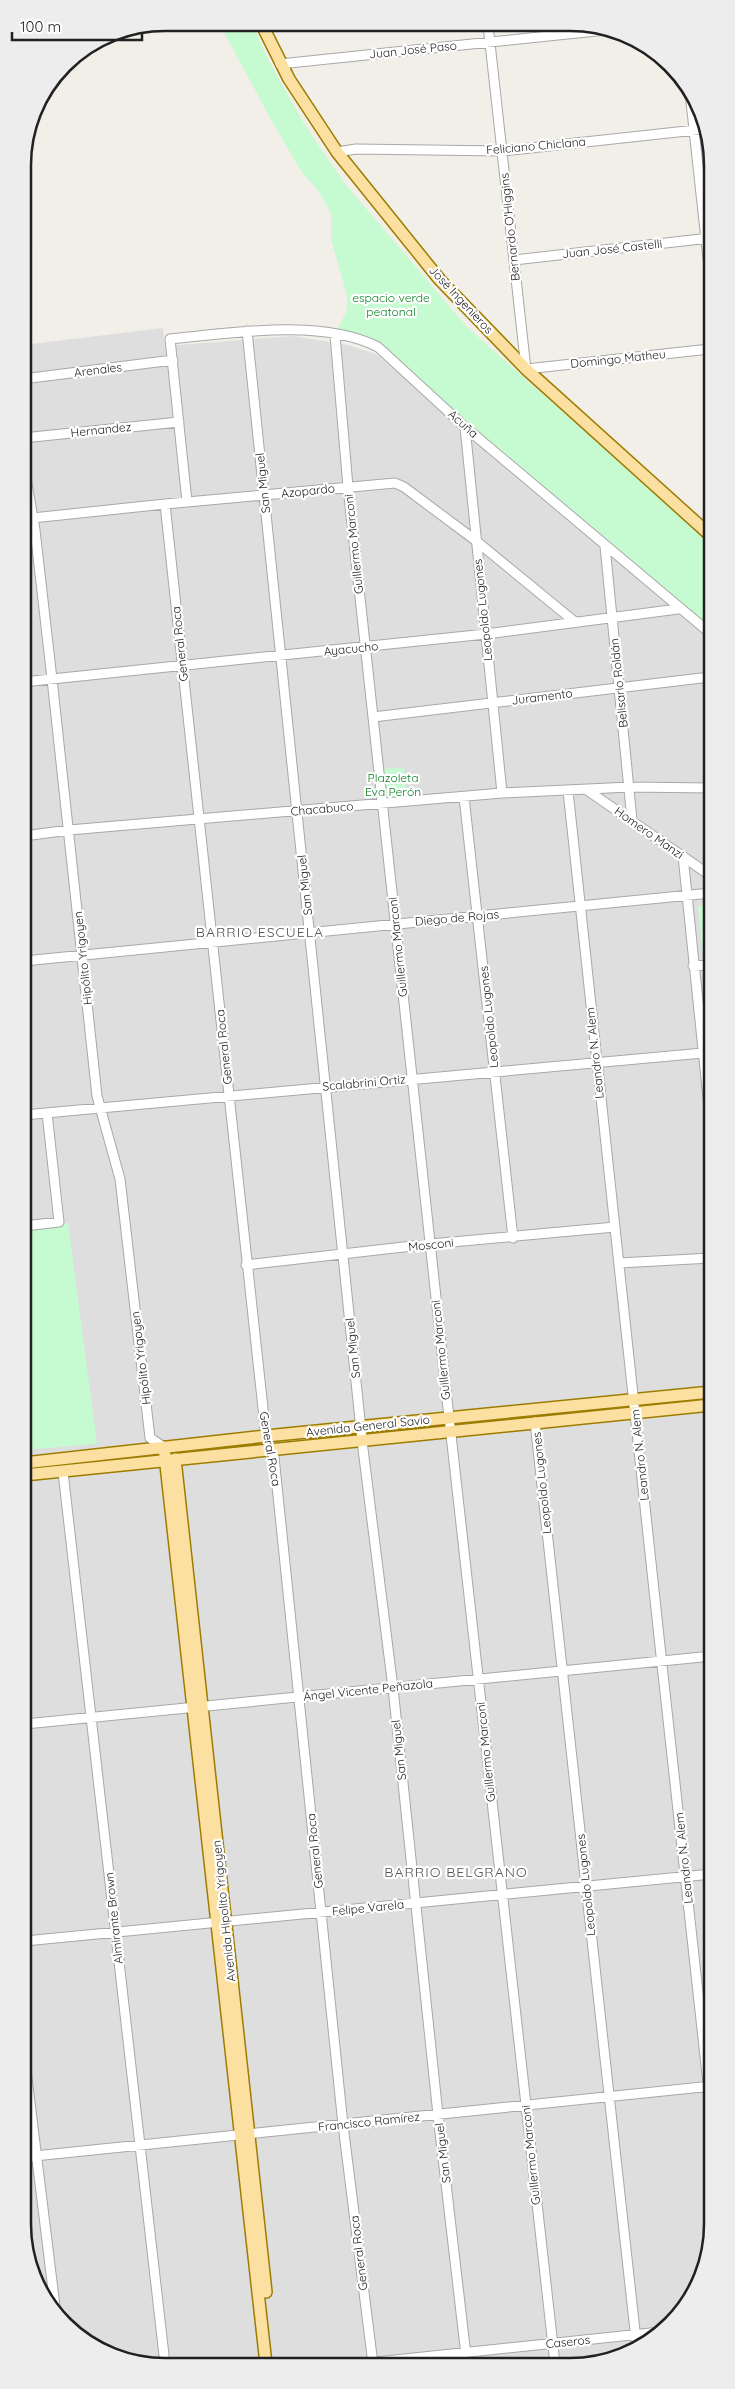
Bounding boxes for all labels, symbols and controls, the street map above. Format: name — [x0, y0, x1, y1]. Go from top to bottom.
scale bar — [12, 10, 142, 42]
text: 100 m — [20, 17, 61, 36]
street label: Juan José Paso — [368, 37, 458, 62]
street label: Feliciano Chiclana — [486, 134, 586, 157]
street label: Bernardo O'Higgins — [496, 172, 523, 282]
street label: Juan José Castelli — [561, 236, 663, 261]
street label: José Ingenieros — [426, 263, 497, 337]
park label: espacio verde peatonal — [352, 290, 430, 319]
street label: Domingo Matheu — [569, 346, 666, 371]
street label: Arenales — [73, 359, 123, 380]
street label: Acuña — [445, 406, 481, 441]
street label: Hernandez — [70, 419, 132, 440]
street label: San Miguel — [252, 452, 273, 514]
street label: Azopardo — [280, 480, 336, 501]
street label: Guillermo Marconi — [341, 493, 366, 595]
street label: Leopoldo Lugones — [470, 558, 495, 662]
street label: General Roca — [168, 606, 191, 682]
street label: Ayacucho — [323, 638, 379, 659]
street label: Belisario Roldán — [606, 638, 631, 729]
street label: Juramento — [511, 685, 573, 708]
park label: Plazoleta Eva Perón — [365, 770, 421, 799]
street label: Chacabuco — [290, 798, 354, 819]
street label: Homero Manzi — [612, 803, 687, 862]
street label: San Miguel — [294, 854, 315, 916]
street label: Guillermo Marconi — [385, 896, 410, 998]
street label: Diego de Rojas — [414, 906, 500, 929]
street label: Hipólito Yrigoyen — [70, 910, 95, 1006]
district label: BARRIO ESCUELA — [196, 923, 324, 941]
street label: Leopoldo Lugones — [476, 965, 501, 1069]
street label: Leandro N. Alem — [582, 1007, 607, 1100]
street label: General Roca — [212, 1009, 235, 1085]
street label: Scalabrini Ortiz — [322, 1071, 407, 1094]
street label: Mosconi — [407, 1235, 454, 1254]
street label: Guillermo Marconi — [428, 1299, 453, 1401]
street label: Hipólito Yrigoyen — [127, 1310, 154, 1406]
street label: San Miguel — [342, 1317, 363, 1379]
street label: Leandro N. Alem — [627, 1409, 652, 1502]
street label: General Roca — [257, 1411, 284, 1487]
street label: Avenida General Savio — [305, 1412, 431, 1439]
street label: Leopoldo Lugones — [529, 1431, 554, 1535]
street label: Ángel Vicente Peñazola — [302, 1675, 433, 1704]
street label: Guillermo Marconi — [473, 1701, 498, 1803]
street label: San Miguel — [388, 1719, 409, 1781]
street label: Leandro N. Alem — [671, 1812, 696, 1905]
street label: General Roca — [303, 1813, 326, 1889]
street label: Leopoldo Lugones — [573, 1833, 598, 1937]
street label: Avenida Hipolito Yrigoyen — [209, 1840, 238, 1982]
district label: BARRIO BELGRANO — [384, 1863, 528, 1881]
street label: Almirante Brown — [101, 1871, 126, 1965]
street label: Felipe Varela — [331, 1896, 405, 1919]
street label: Guillermo Marconi — [518, 2104, 543, 2206]
street label: Francisco Ramírez — [317, 2109, 421, 2134]
street label: San Miguel — [431, 2122, 454, 2184]
street label: General Roca — [346, 2215, 371, 2291]
street label: Caseros — [545, 2332, 591, 2351]

